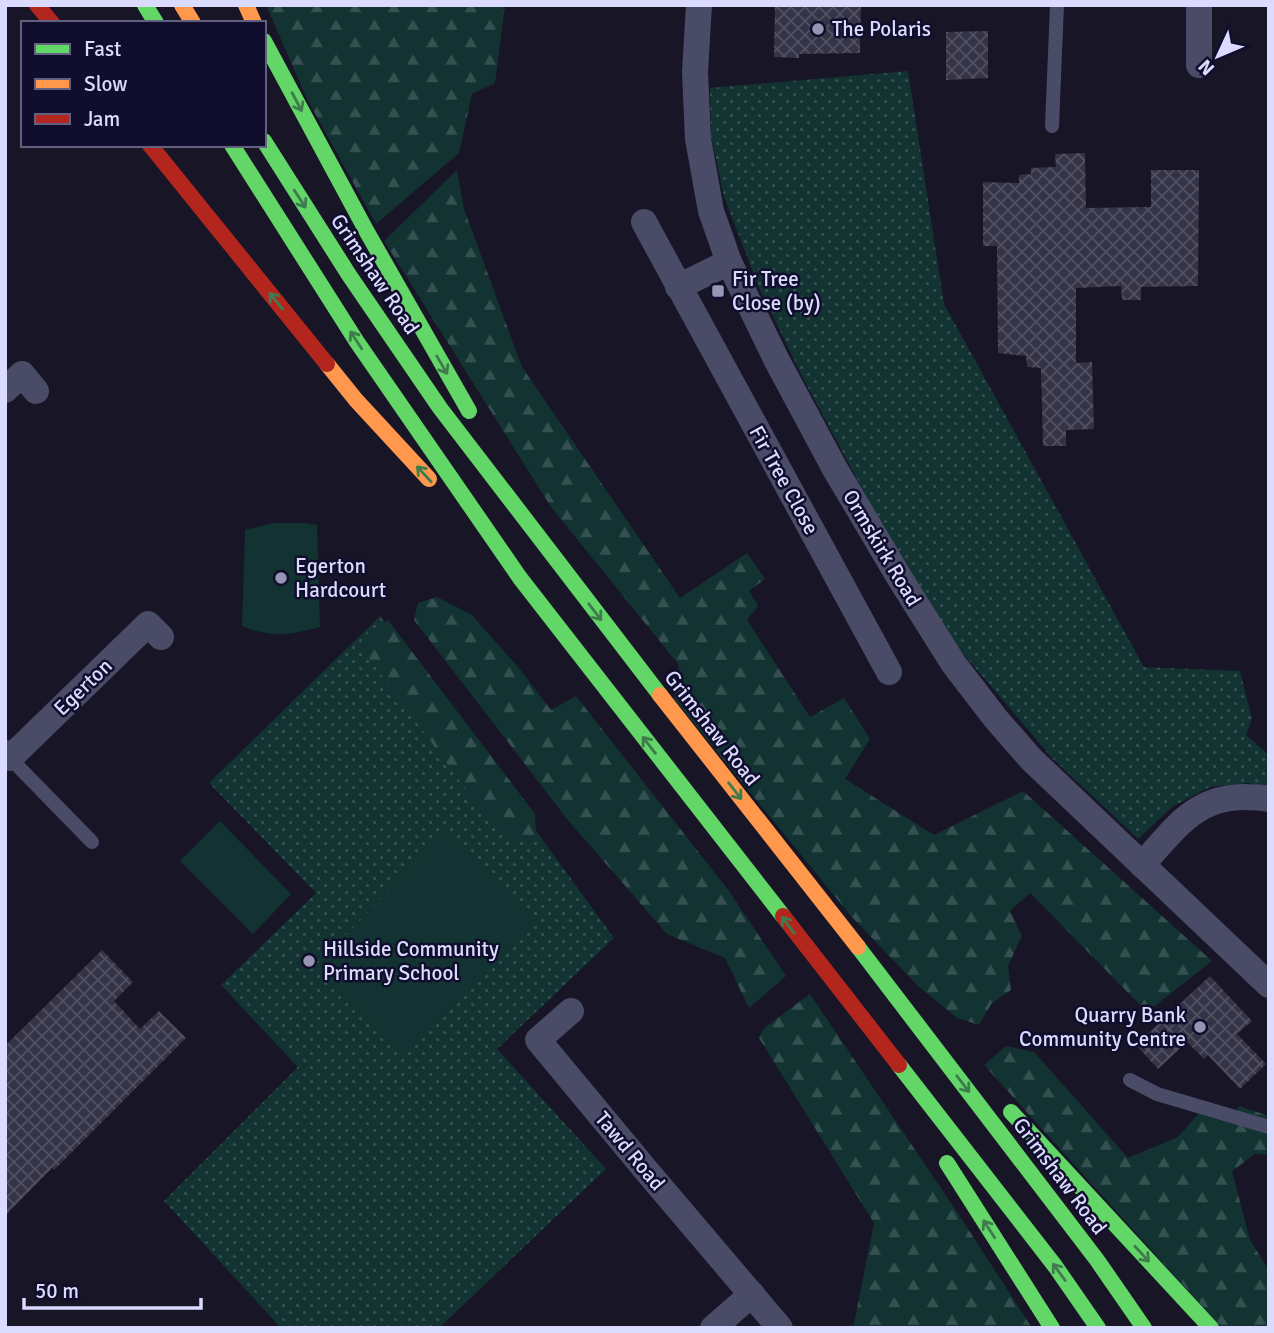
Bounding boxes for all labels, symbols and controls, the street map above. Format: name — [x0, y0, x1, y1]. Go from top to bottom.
place label: The Polaris — [832, 16, 931, 42]
legend — [21, 21, 266, 147]
marker: The Polaris — [810, 21, 826, 37]
north arrow — [1183, 21, 1253, 91]
text: Fast — [84, 36, 121, 62]
text: N — [1193, 54, 1220, 80]
text: Slow — [84, 71, 128, 97]
one-way arrow — [290, 91, 304, 111]
text: Jam — [84, 106, 120, 132]
one-way arrow — [293, 189, 308, 208]
street label: Grimshaw Road — [325, 209, 425, 339]
place label: Fir Tree Close (by) — [732, 266, 821, 316]
marker: Fir Tree Close (by) — [710, 283, 726, 299]
one-way arrow — [268, 292, 284, 310]
one-way arrow — [349, 331, 363, 351]
one-way arrow — [436, 354, 449, 375]
street label: Fir Tree Close — [743, 421, 825, 539]
one-way arrow — [416, 465, 432, 483]
street label: Ormskirk Road — [837, 485, 927, 611]
place label: Egerton Hardcourt — [295, 553, 386, 603]
marker: Egerton Hardcourt — [273, 570, 289, 586]
one-way arrow — [587, 602, 602, 620]
street label: Egerton — [48, 653, 118, 721]
street label: Grimshaw Road — [659, 665, 765, 791]
one-way arrow — [642, 736, 657, 754]
one-way arrow — [727, 781, 743, 799]
one-way arrow — [781, 916, 796, 934]
place label: Hillside Community Primary School — [323, 936, 499, 986]
marker: Hillside Community Primary School — [301, 953, 317, 969]
place label: Quarry Bank Community Centre — [1019, 1002, 1186, 1052]
marker: Quarry Bank Community Centre — [1192, 1019, 1208, 1035]
one-way arrow — [956, 1075, 971, 1093]
street label: Tawd Road — [589, 1106, 671, 1196]
street label: Grimshaw Road — [1008, 1112, 1112, 1240]
one-way arrow — [982, 1219, 996, 1239]
one-way arrow — [1134, 1245, 1150, 1263]
one-way arrow — [1052, 1263, 1066, 1282]
scale bar — [24, 1266, 201, 1310]
text: 50 m — [35, 1278, 79, 1304]

